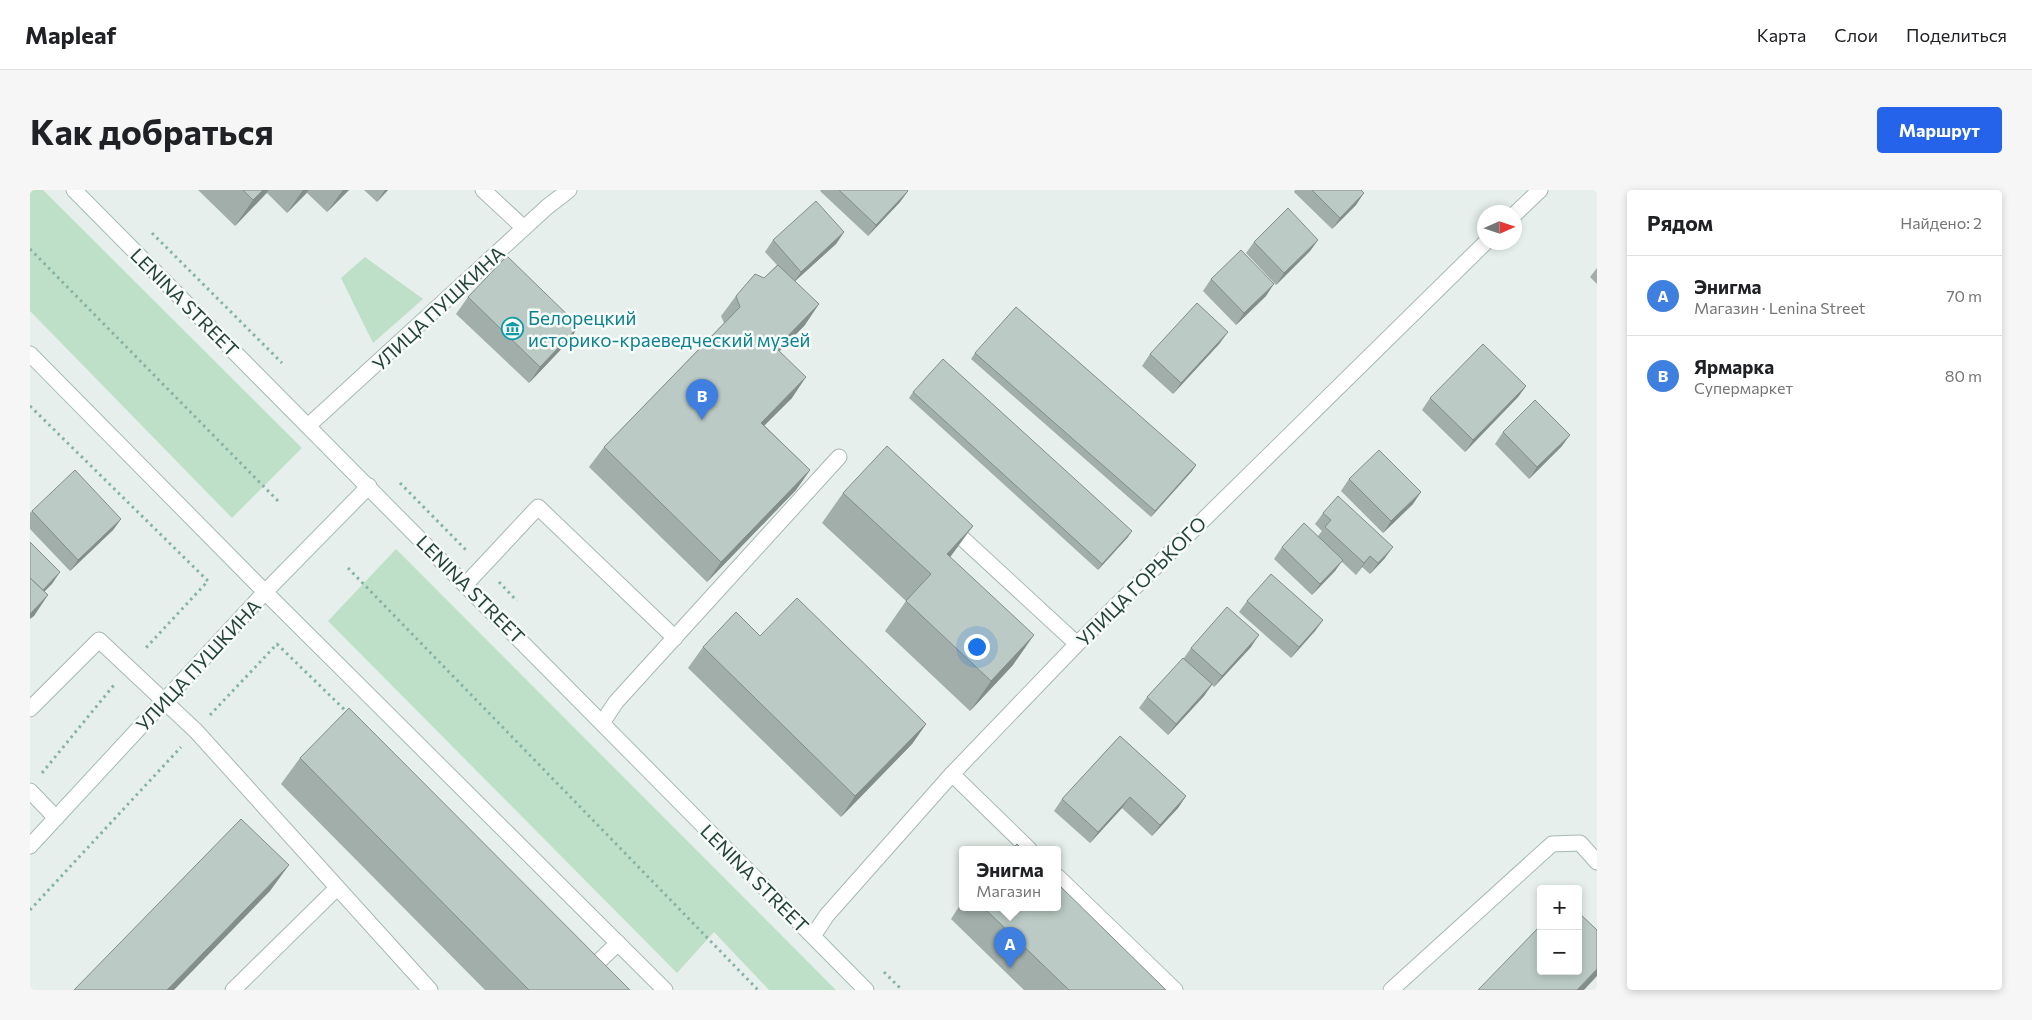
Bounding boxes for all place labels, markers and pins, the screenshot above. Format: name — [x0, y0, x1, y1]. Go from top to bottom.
place label: Белорецкий историко-краеведческий музей — [528, 306, 810, 351]
museum icon: Белорецкий историко-краеведческий музей — [500, 316, 524, 340]
pin: B — [686, 379, 718, 420]
pin: A — [994, 927, 1026, 968]

